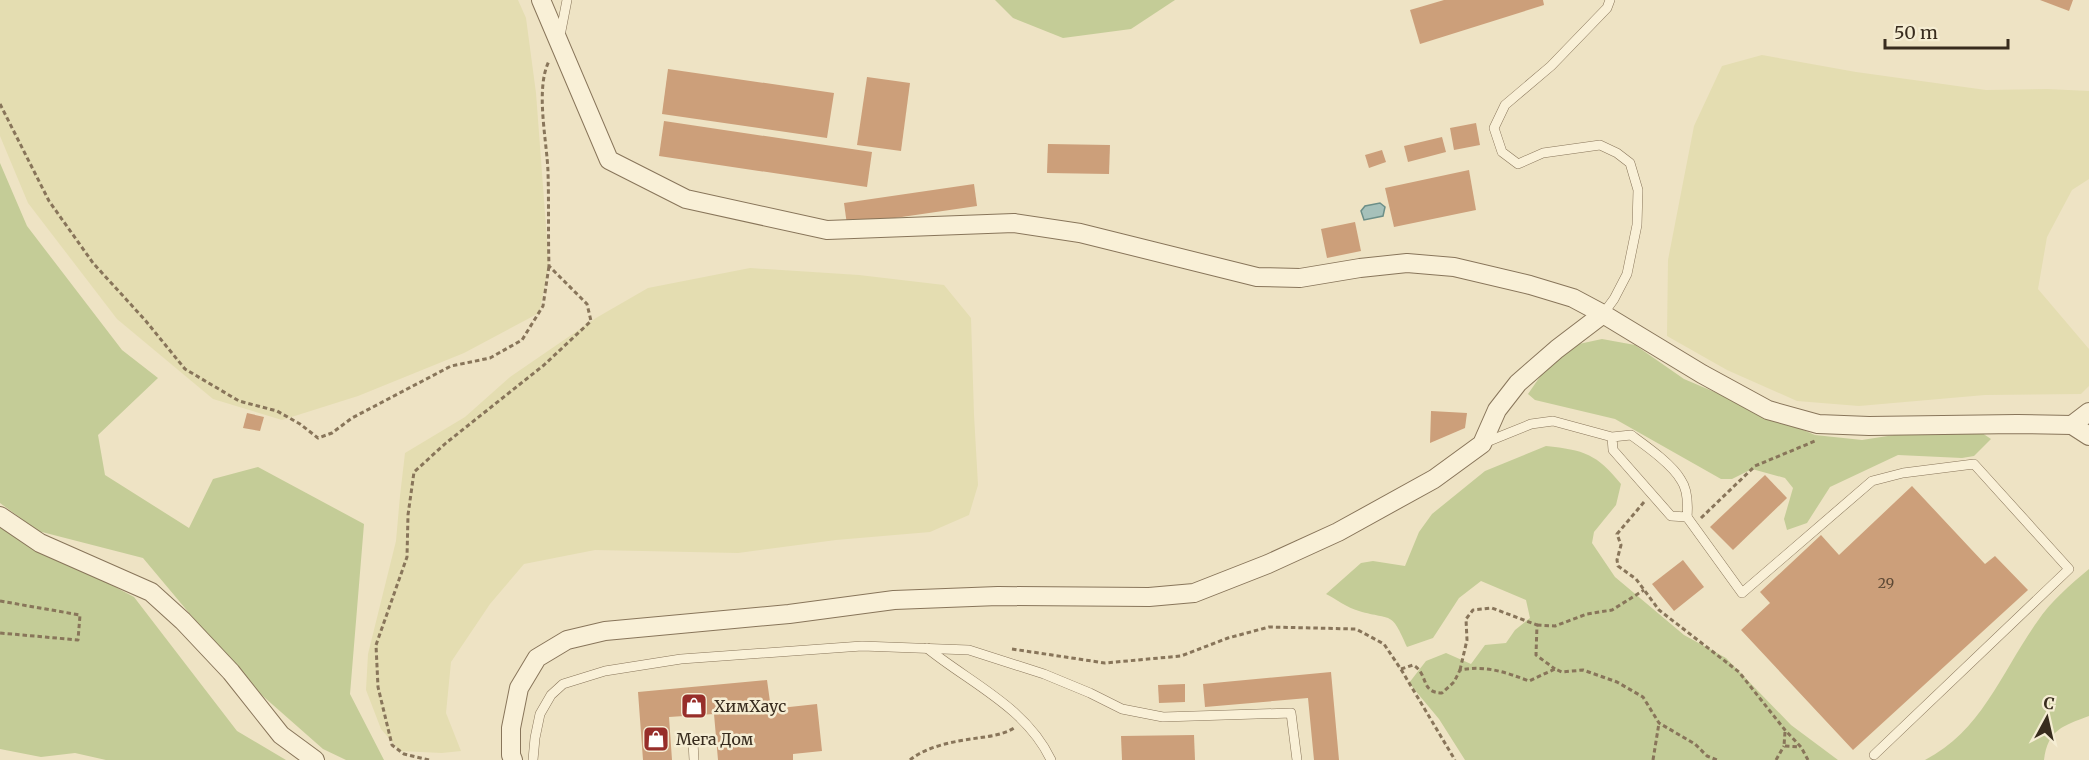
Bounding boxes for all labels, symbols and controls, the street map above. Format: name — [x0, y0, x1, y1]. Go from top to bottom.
scale bar — [1885, 12, 2008, 50]
text: 50 m — [1894, 21, 1938, 44]
house number: 29 — [1878, 574, 1894, 592]
north arrow — [2017, 688, 2077, 748]
shop icon: ХимХаус — [679, 691, 709, 721]
text: С — [2042, 693, 2056, 714]
place label: ХимХаус — [714, 696, 786, 716]
shop icon: Мега Дом — [641, 724, 671, 754]
place label: Мега Дом — [676, 729, 754, 749]

